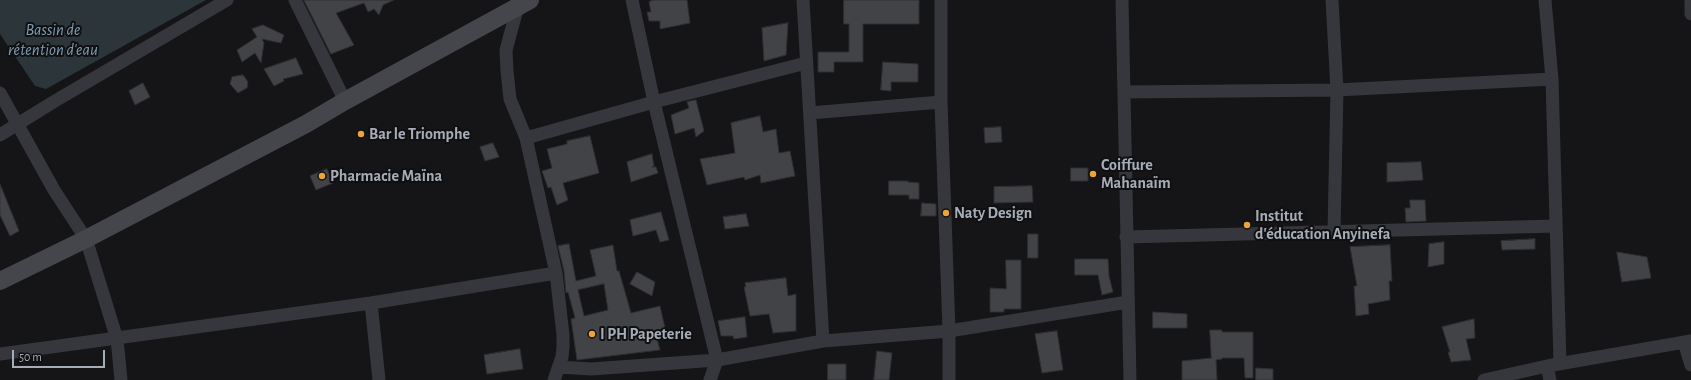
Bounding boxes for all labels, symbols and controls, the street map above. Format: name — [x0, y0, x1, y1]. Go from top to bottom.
water label: Bassin de rétention d'eau — [8, 20, 98, 60]
place label: Bar le Triomphe — [369, 124, 470, 144]
marker: Bar le Triomphe — [356, 129, 366, 139]
place label: Coiffure Mahanaïm — [1101, 155, 1171, 193]
place label: Pharmacie Maïna — [330, 166, 442, 186]
marker: Coiffure Mahanaïm — [1088, 169, 1098, 179]
marker: Pharmacie Maïna — [317, 171, 327, 181]
place label: Naty Design — [954, 203, 1032, 223]
place label: Institut d'éducation Anyinefa — [1255, 206, 1390, 244]
marker: Naty Design — [941, 208, 951, 218]
marker: Institut d'éducation Anyinefa — [1242, 220, 1252, 230]
place label: I PH Papeterie — [600, 324, 692, 344]
marker: I PH Papeterie — [587, 329, 597, 339]
scale bar — [14, 342, 107, 368]
text: 50 m — [19, 351, 42, 363]

